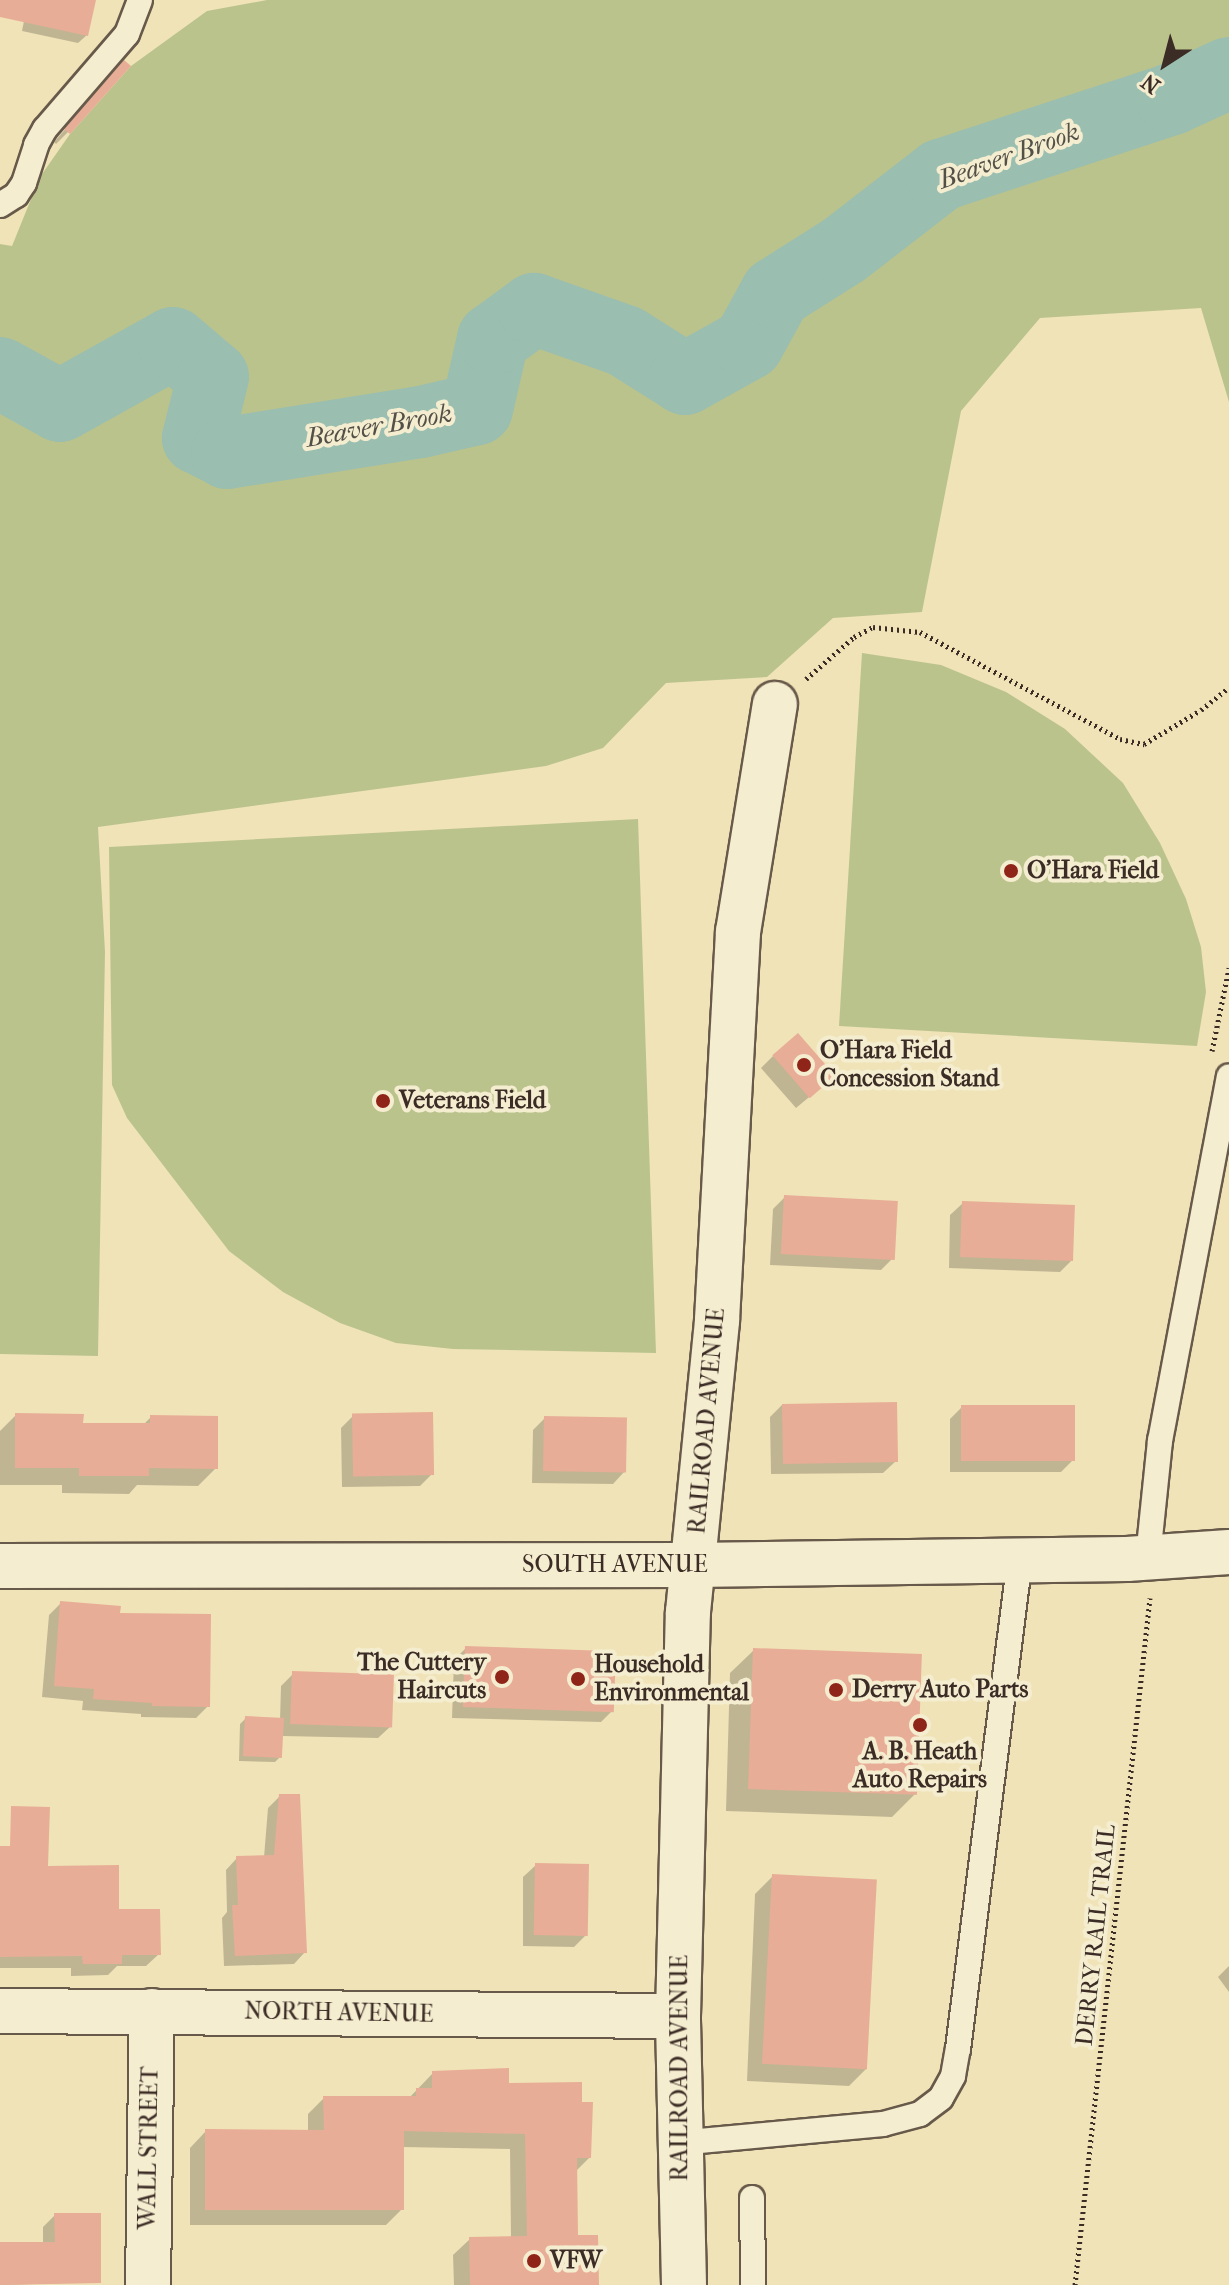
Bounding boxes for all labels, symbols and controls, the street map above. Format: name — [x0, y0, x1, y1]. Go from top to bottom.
north arrow — [1125, 24, 1205, 104]
text: N — [1137, 68, 1165, 99]
water label: Beaver Brook — [934, 116, 1084, 196]
water label: Beaver Brook — [304, 398, 454, 454]
place label: O'Hara Field — [1027, 857, 1159, 885]
marker: O'Hara Field — [1002, 862, 1020, 880]
place label: O'Hara Field Concession Stand — [820, 1037, 999, 1093]
marker: O'Hara Field Concession Stand — [795, 1056, 813, 1074]
place label: Veterans Field — [399, 1087, 546, 1115]
marker: Veterans Field — [374, 1092, 392, 1110]
street label: RAILROAD AVENUE — [683, 1307, 731, 1535]
street label: SOUTH AVENUE — [522, 1551, 708, 1579]
place label: The Cuttery Haircuts — [357, 1649, 486, 1705]
place label: Household Environmental — [594, 1651, 749, 1707]
marker: The Cuttery Haircuts — [493, 1668, 511, 1686]
marker: Household Environmental — [569, 1670, 587, 1688]
place label: Derry Auto Parts — [852, 1676, 1028, 1704]
marker: Derry Auto Parts — [827, 1681, 845, 1699]
marker: A. B. Heath Auto Repairs — [911, 1716, 929, 1734]
place label: A. B. Heath Auto Repairs — [853, 1738, 987, 1794]
street label: DERRY RAIL TRAIL — [1070, 1823, 1122, 2047]
street label: RAILROAD AVENUE — [666, 1955, 694, 2181]
street label: NORTH AVENUE — [244, 1997, 434, 2029]
street label: WALL STREET — [133, 2066, 165, 2230]
place label: VFW — [550, 2247, 602, 2275]
marker: VFW — [525, 2252, 543, 2270]

